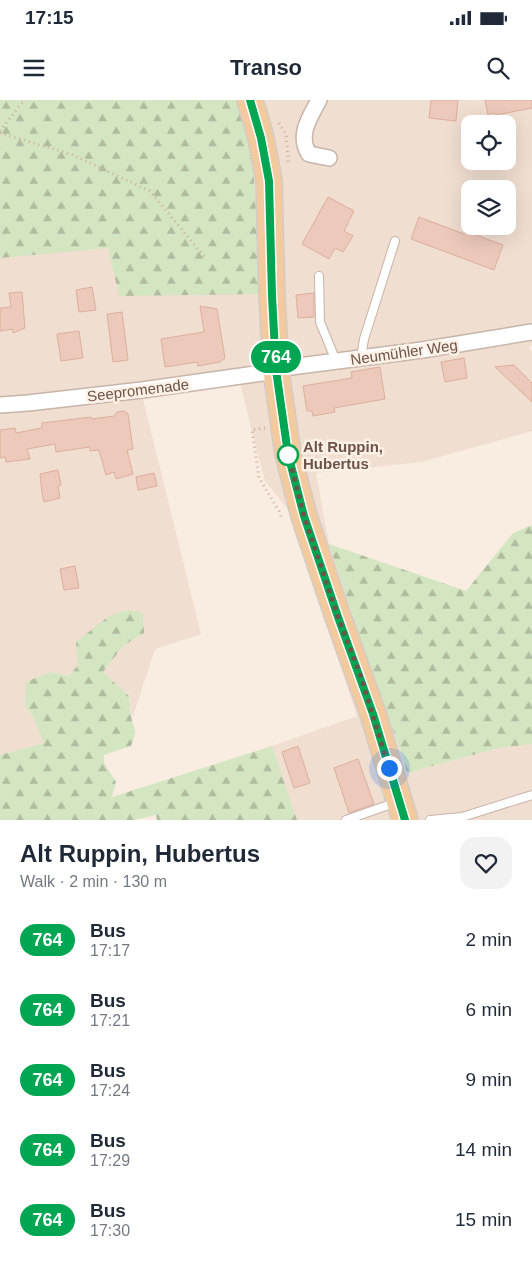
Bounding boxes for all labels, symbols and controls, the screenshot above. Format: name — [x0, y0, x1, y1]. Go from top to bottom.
text: 17:15 — [25, 7, 74, 28]
icon: menu — [20, 54, 48, 82]
icon: search — [484, 54, 512, 82]
text: Transo — [230, 55, 302, 80]
map controls — [461, 115, 516, 235]
button: locate — [461, 115, 516, 170]
button: layers — [461, 180, 516, 235]
street label: Neumühler Weg — [349, 336, 459, 368]
line badge: 764 — [247, 341, 305, 373]
text: 764 — [261, 347, 291, 367]
street label: Seepromenade — [86, 375, 190, 405]
place label: Alt Ruppin, Hubertus — [303, 438, 383, 472]
marker: Alt Ruppin, Hubertus — [277, 444, 299, 466]
your location — [377, 756, 402, 781]
button: heart — [460, 837, 512, 889]
text: Alt Ruppin, Hubertus — [20, 840, 260, 867]
text: Walk · 2 min · 130 m — [20, 873, 167, 890]
text: Bus — [90, 920, 126, 941]
text: 2 min — [466, 929, 512, 950]
text: 764 — [32, 930, 63, 950]
text: 17:17 — [90, 942, 130, 959]
text: Bus — [90, 990, 126, 1011]
text: 6 min — [466, 999, 512, 1020]
text: 764 — [32, 1000, 63, 1020]
text: 17:21 — [90, 1012, 130, 1029]
text: Bus — [90, 1060, 126, 1081]
text: 9 min — [466, 1069, 512, 1090]
text: 764 — [32, 1070, 63, 1090]
text: 17:24 — [90, 1082, 130, 1099]
text: Bus — [90, 1130, 126, 1151]
text: 14 min — [455, 1139, 512, 1160]
text: 764 — [32, 1140, 63, 1160]
text: 17:29 — [90, 1152, 130, 1169]
text: Bus — [90, 1200, 126, 1221]
text: 15 min — [455, 1209, 512, 1230]
text: 764 — [32, 1210, 63, 1230]
text: 17:30 — [90, 1222, 130, 1239]

